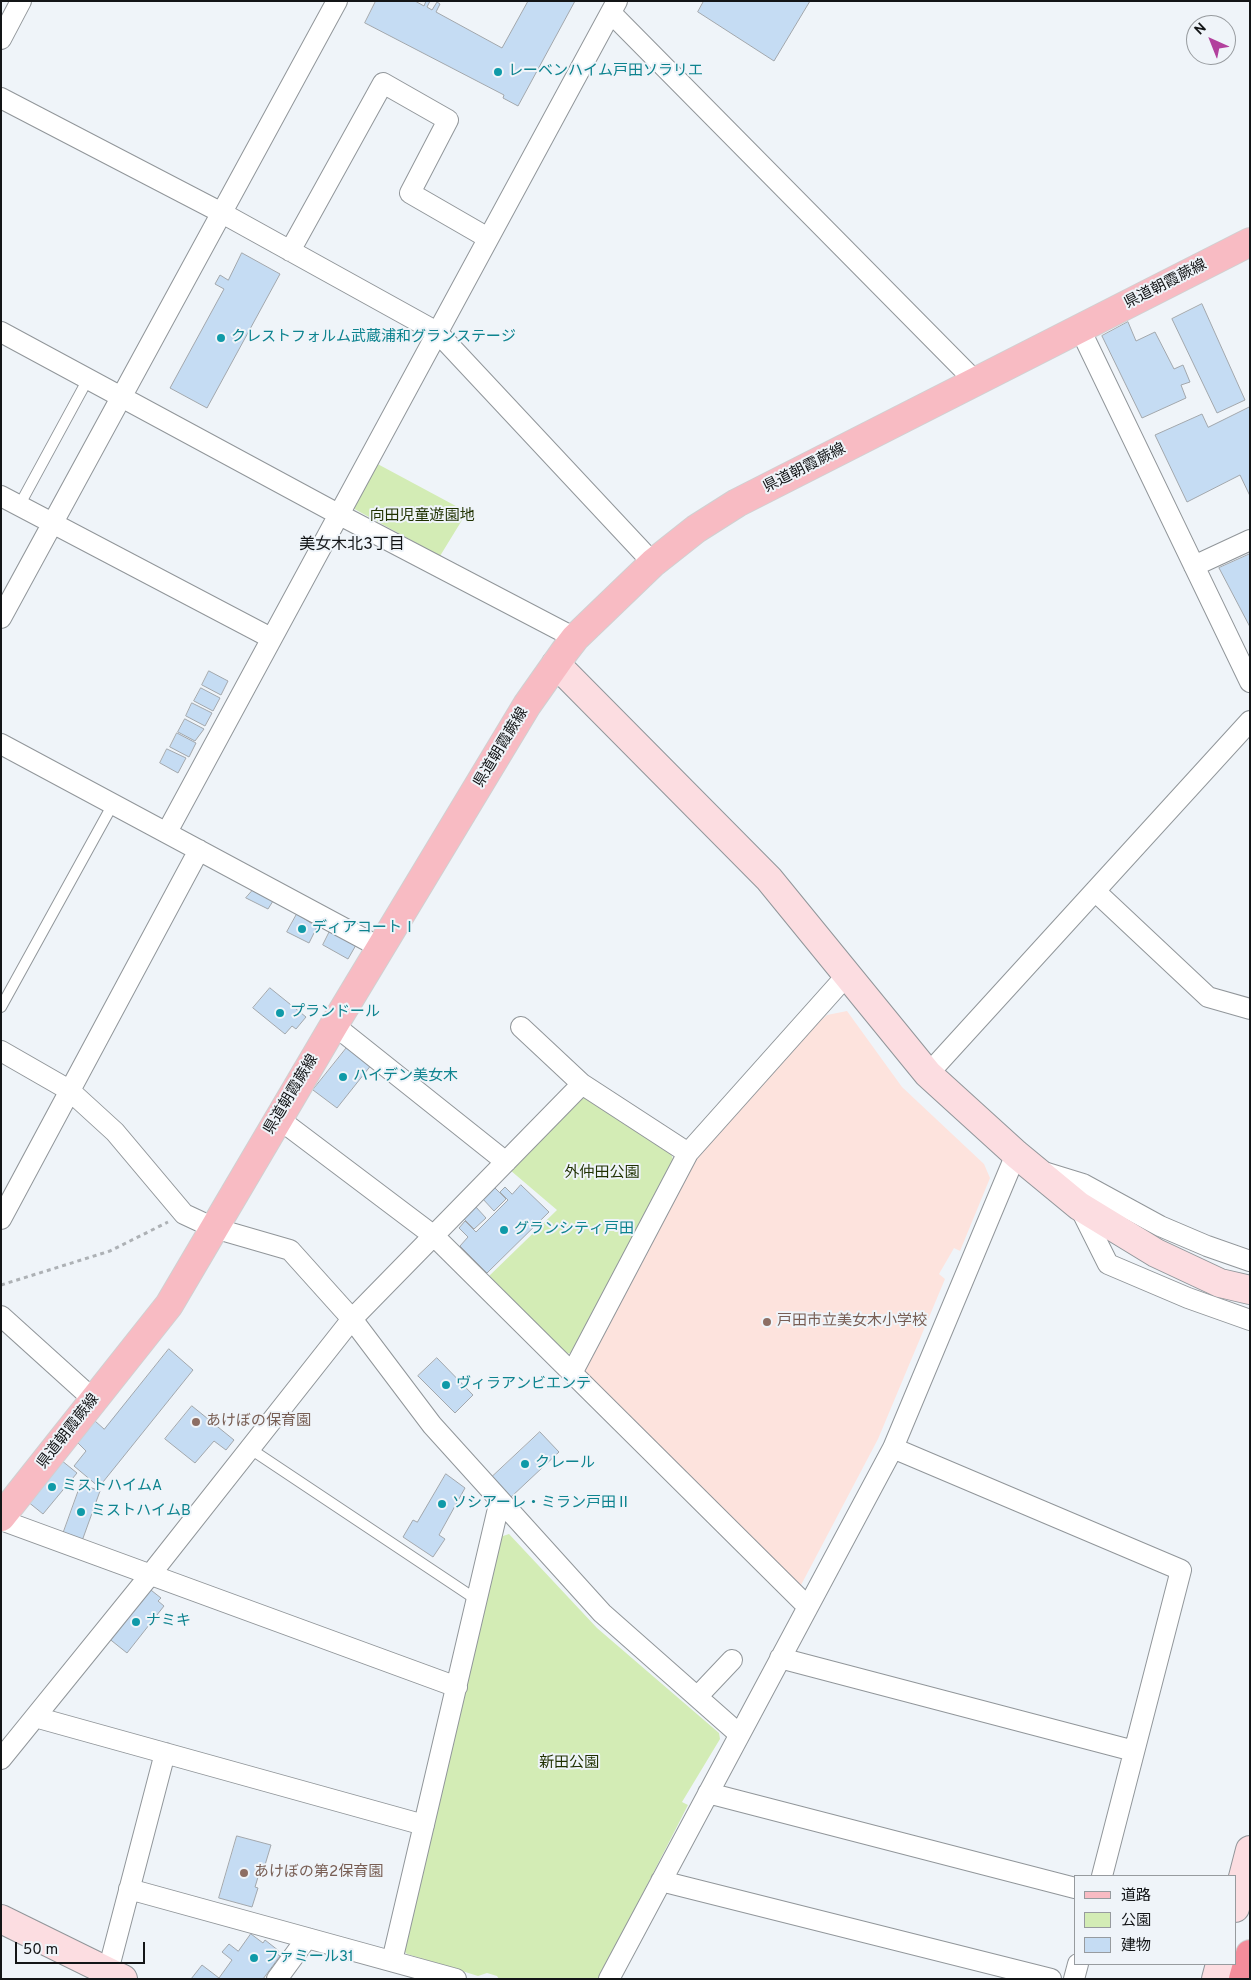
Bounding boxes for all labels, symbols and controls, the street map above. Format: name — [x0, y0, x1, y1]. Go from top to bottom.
north arrow — [1186, 15, 1236, 65]
text: N — [1191, 20, 1210, 39]
place label: レーベンハイム戸田ソラリエ — [508, 63, 703, 81]
marker: レーベンハイム戸田ソラリエ — [492, 66, 504, 78]
street label: 県道朝霞蕨線 — [1122, 257, 1210, 313]
place label: クレストフォルム武蔵浦和グランステージ — [231, 329, 516, 347]
marker: クレストフォルム武蔵浦和グランステージ — [215, 332, 227, 344]
street label: 県道朝霞蕨線 — [761, 441, 849, 497]
park label: 向田児童遊園地 — [370, 508, 474, 526]
district label: 美女木北3丁目 — [299, 536, 405, 556]
street label: 県道朝霞蕨線 — [471, 705, 533, 791]
place label: ディアコートⅠ — [312, 920, 417, 938]
marker: ディアコートⅠ — [296, 923, 308, 935]
place label: プランドール — [290, 1004, 380, 1022]
marker: プランドール — [274, 1007, 286, 1019]
street label: 県道朝霞蕨線 — [261, 1052, 323, 1138]
place label: ハイデン美女木 — [353, 1068, 458, 1086]
marker: ハイデン美女木 — [337, 1071, 349, 1083]
park label: 外仲田公園 — [565, 1165, 639, 1183]
place label: グランシティ戸田 — [514, 1221, 634, 1239]
marker: グランシティ戸田 — [498, 1224, 510, 1236]
place label: 戸田市立美女木小学校 — [777, 1313, 927, 1331]
marker: 戸田市立美女木小学校 — [761, 1316, 773, 1328]
place label: ヴィラアンビエンテ — [456, 1376, 591, 1394]
marker: ヴィラアンビエンテ — [440, 1379, 452, 1391]
street label: 県道朝霞蕨線 — [34, 1391, 104, 1473]
place label: あけぼの保育園 — [206, 1413, 311, 1431]
marker: あけぼの保育園 — [190, 1416, 202, 1428]
place label: クレール — [535, 1455, 595, 1473]
marker: クレール — [519, 1458, 531, 1470]
place label: ミストハイムA — [62, 1478, 162, 1496]
marker: ミストハイムA — [46, 1481, 58, 1493]
place label: ソシアーレ・ミラン戸田Ⅱ — [452, 1495, 631, 1513]
marker: ソシアーレ・ミラン戸田Ⅱ — [436, 1498, 448, 1510]
place label: ミストハイムB — [91, 1503, 191, 1521]
marker: ミストハイムB — [75, 1506, 87, 1518]
place label: ナミキ — [146, 1613, 191, 1631]
marker: ナミキ — [130, 1616, 142, 1628]
park label: 新田公園 — [539, 1755, 599, 1773]
place label: あけぼの第2保育園 — [254, 1864, 383, 1882]
marker: あけぼの第2保育園 — [238, 1867, 250, 1879]
legend — [1074, 1875, 1236, 1965]
text: 道路 — [1121, 1887, 1151, 1906]
text: 公園 — [1121, 1912, 1151, 1931]
scale bar — [18, 1932, 148, 1964]
text: 建物 — [1121, 1937, 1151, 1956]
text: 50 m — [23, 1941, 58, 1960]
place label: ファミール31 — [264, 1949, 354, 1967]
marker: ファミール31 — [248, 1952, 260, 1964]

